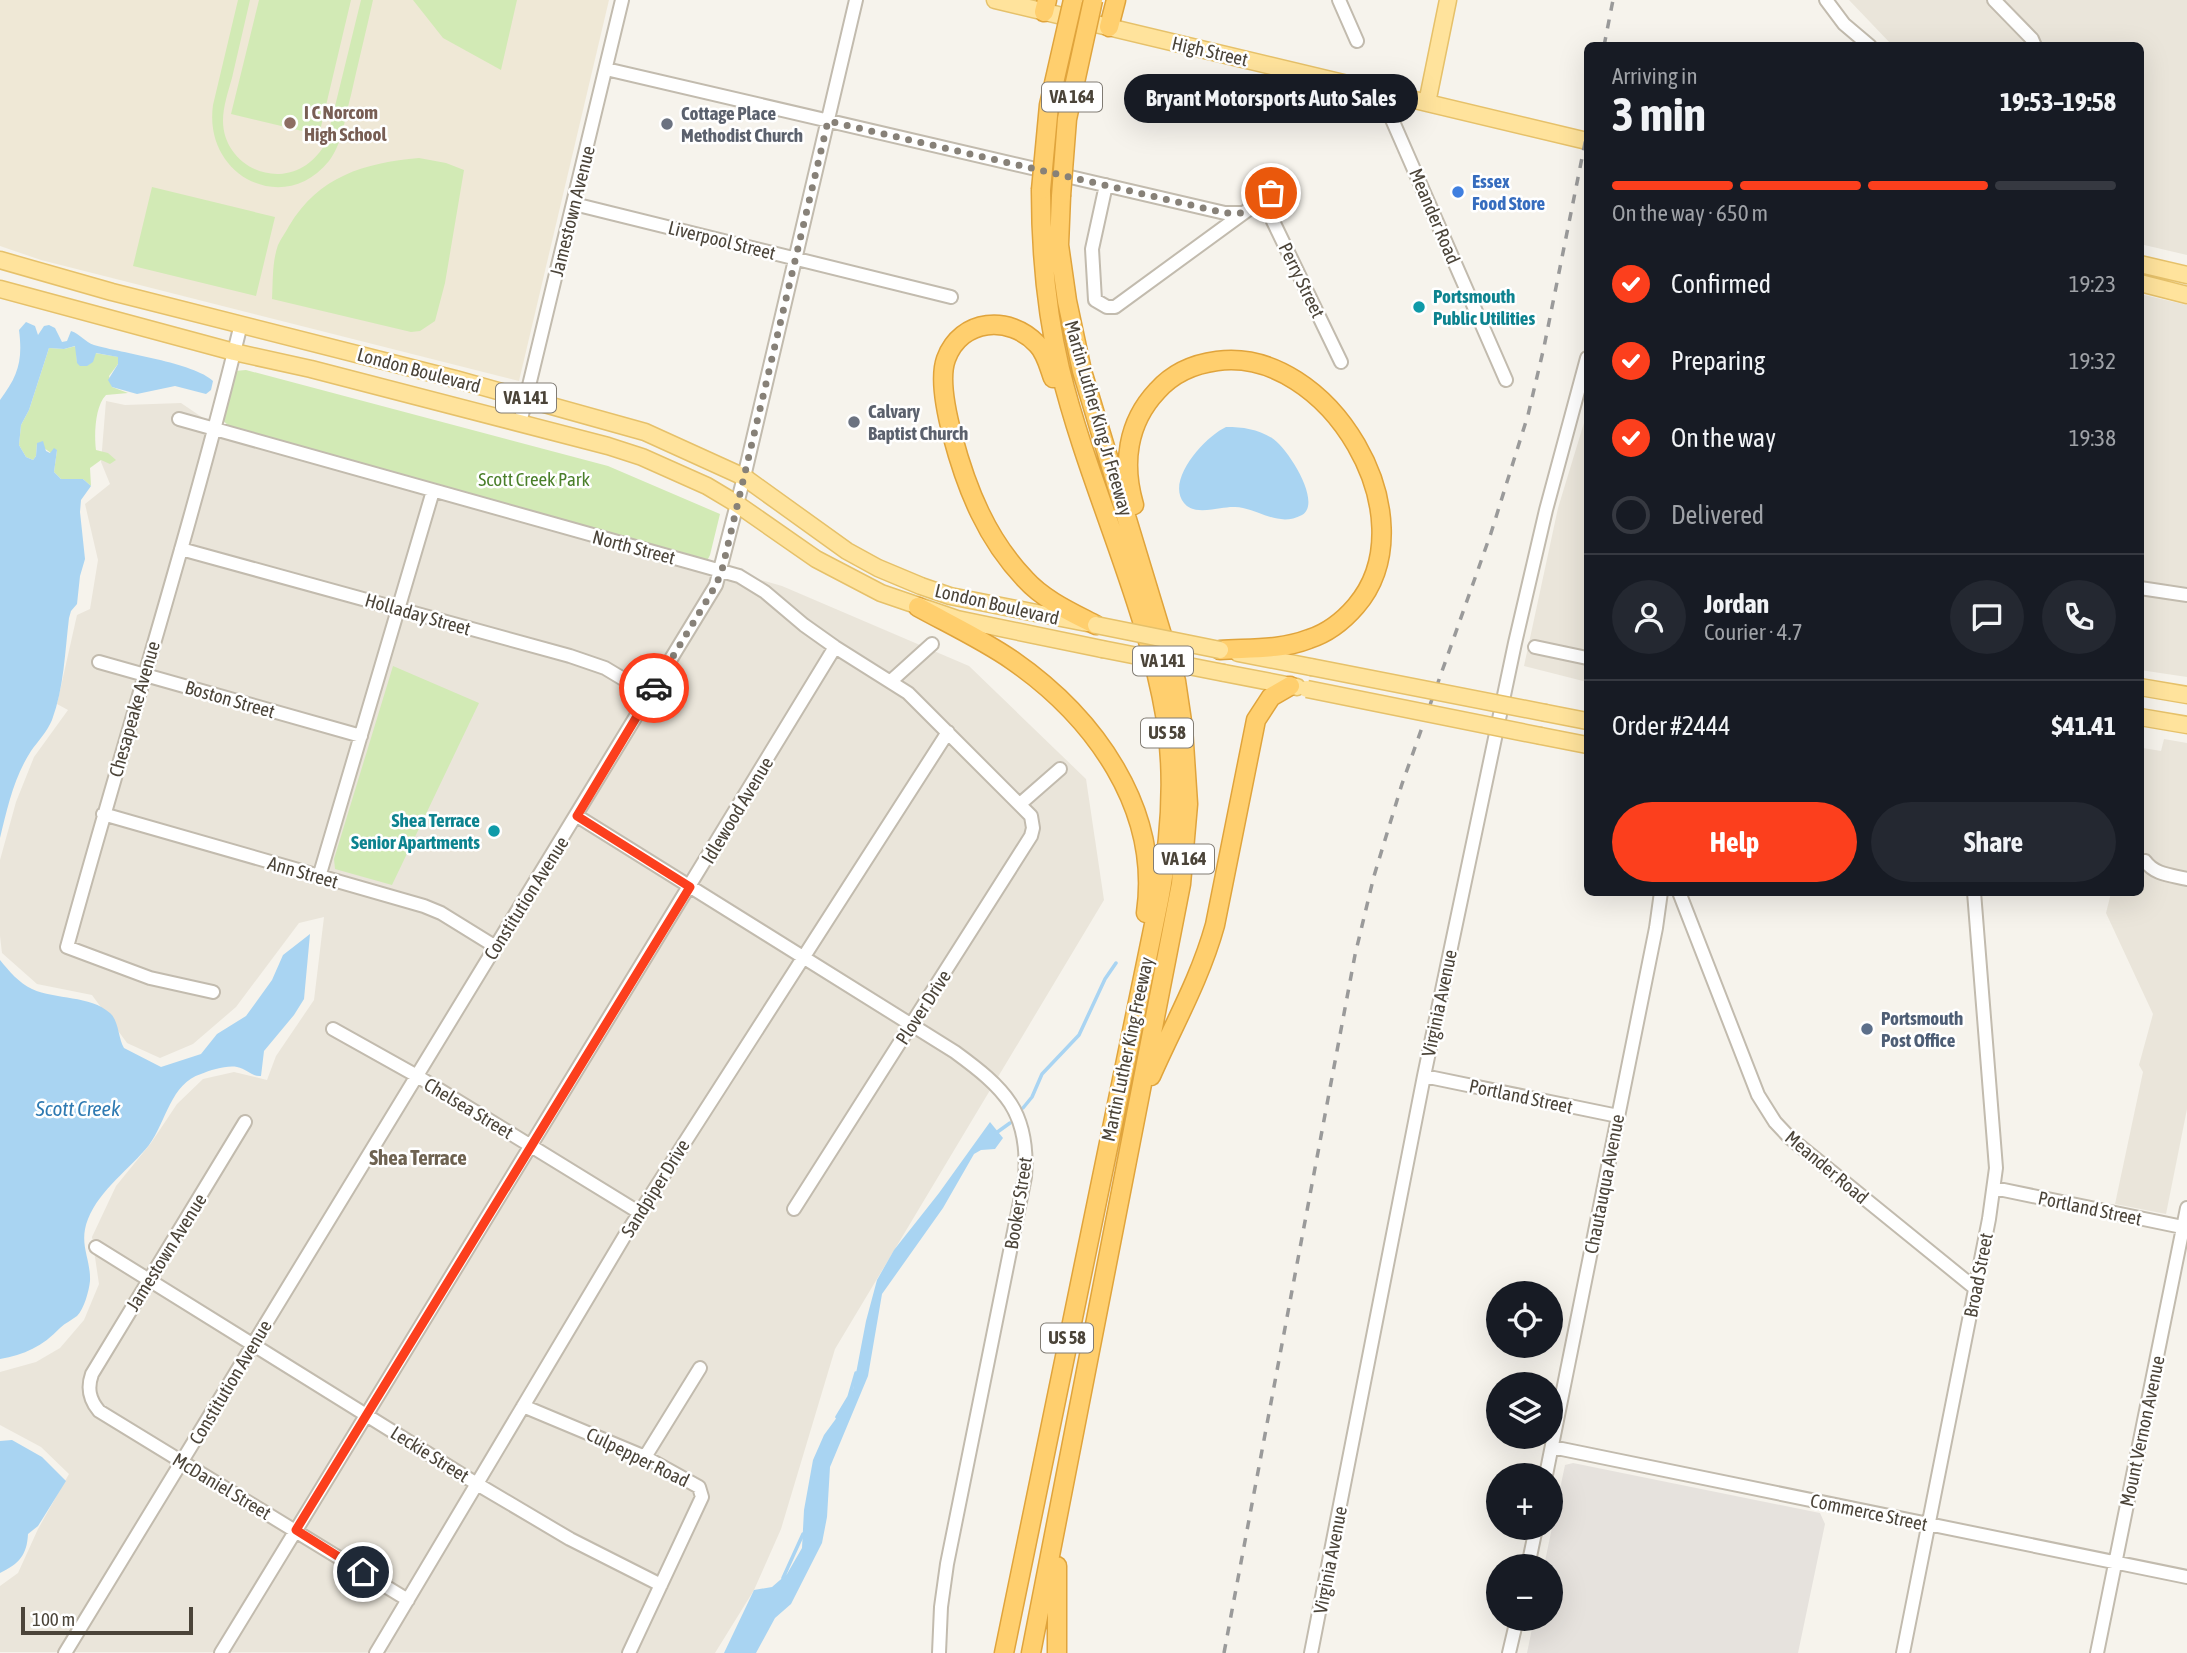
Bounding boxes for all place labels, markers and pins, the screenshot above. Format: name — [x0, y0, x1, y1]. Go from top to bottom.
callout: Bryant Motorsports Auto Sales — [1124, 74, 1418, 123]
place label: I C Norcom High School — [304, 101, 387, 145]
place label: Cottage Place Methodist Church — [681, 102, 803, 146]
marker: I C Norcom High School — [282, 115, 298, 131]
marker: Cottage Place Methodist Church — [659, 116, 675, 132]
pin — [1241, 163, 1301, 223]
place label: Essex Food Store — [1472, 170, 1546, 214]
marker: Essex Food Store — [1450, 184, 1466, 200]
place label: Portsmouth Public Utilities — [1433, 285, 1535, 329]
marker: Portsmouth Public Utilities — [1411, 299, 1427, 315]
place label: Calvary Baptist Church — [868, 400, 968, 444]
marker: Calvary Baptist Church — [846, 414, 862, 430]
place label: Shea Terrace Senior Apartments — [351, 809, 480, 853]
marker: Shea Terrace Senior Apartments — [486, 823, 502, 839]
place label: Portsmouth Post Office — [1881, 1007, 1963, 1051]
marker: Portsmouth Post Office — [1859, 1021, 1875, 1037]
pin — [333, 1542, 393, 1602]

